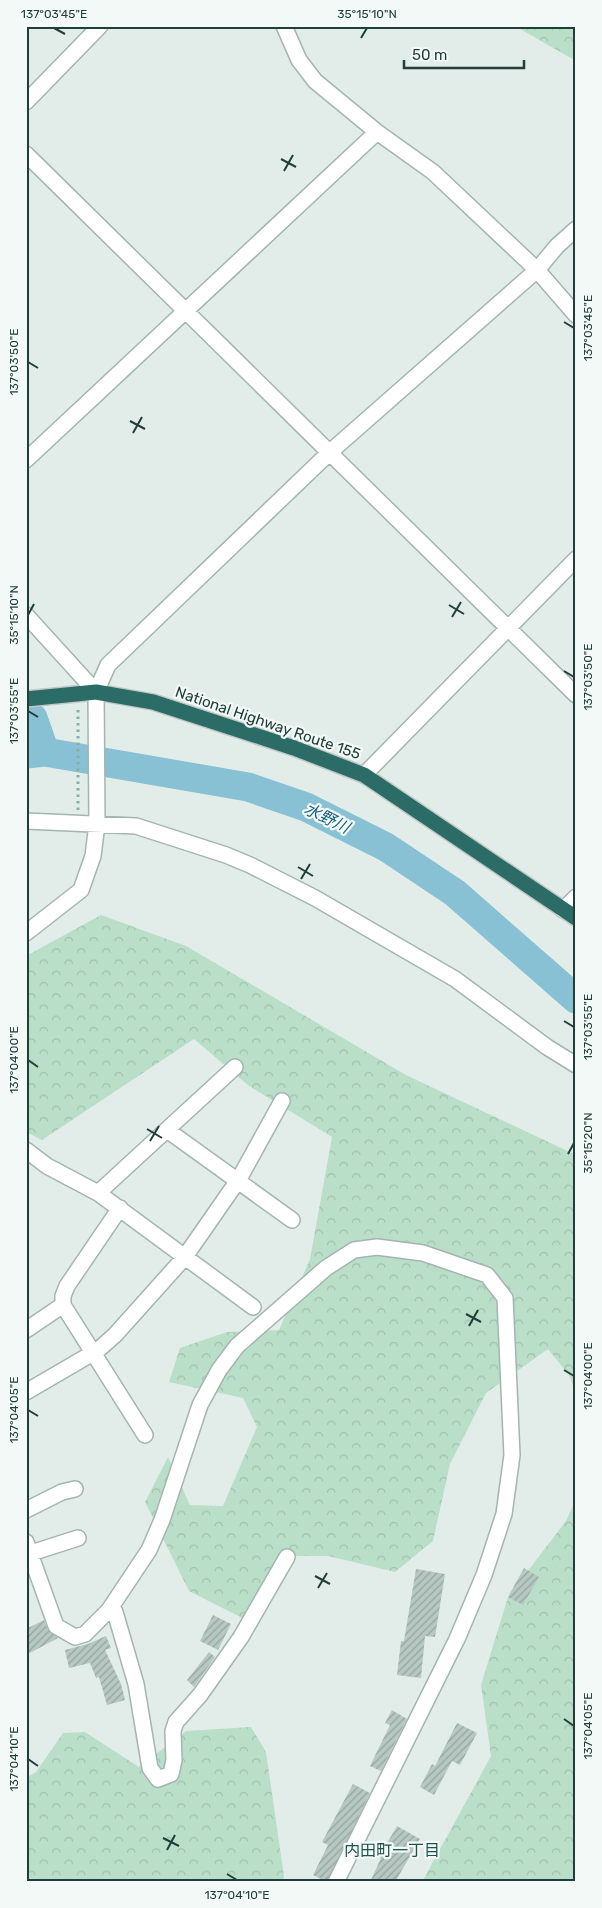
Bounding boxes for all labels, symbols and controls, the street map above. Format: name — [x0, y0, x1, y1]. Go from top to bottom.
text: 137°03'45"E — [21, 7, 87, 21]
text: 35°15'10"N — [337, 7, 397, 21]
scale bar — [404, 38, 524, 70]
text: 50 m — [412, 46, 447, 64]
text: 137°03'45"E — [581, 295, 595, 361]
text: 137°03'50"E — [7, 328, 21, 396]
text: 35°15'10"N — [7, 585, 21, 645]
text: 137°03'50"E — [581, 643, 595, 711]
text: 137°03'55"E — [7, 678, 21, 744]
street label: National Highway Route 155 — [173, 683, 363, 763]
water label: 水野川 — [301, 799, 355, 838]
text: 137°03'55"E — [581, 994, 595, 1060]
text: 137°04'00"E — [7, 1026, 21, 1094]
text: 35°15'20"N — [581, 1112, 595, 1174]
text: 137°04'00"E — [581, 1342, 595, 1410]
text: 137°04'05"E — [7, 1376, 21, 1444]
text: 137°04'05"E — [581, 1692, 595, 1760]
text: 137°04'10"E — [7, 1726, 21, 1792]
district label: 内田町一丁目 — [344, 1841, 440, 1860]
text: 137°04'10"E — [204, 1888, 270, 1902]

